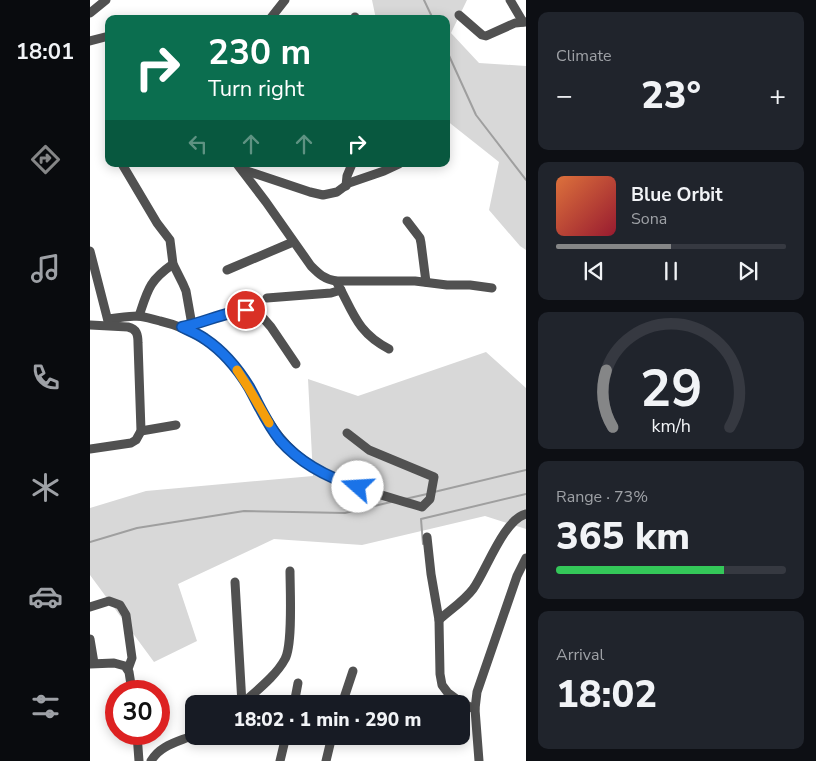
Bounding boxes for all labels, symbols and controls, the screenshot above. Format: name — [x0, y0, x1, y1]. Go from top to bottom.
text: 230 m — [208, 29, 311, 76]
icon: right — [125, 35, 190, 100]
text: 18:01 — [16, 37, 74, 67]
text: Climate — [556, 45, 611, 67]
text: 23° — [641, 70, 701, 121]
text: Turn right — [208, 74, 304, 104]
text: − — [556, 77, 573, 115]
text: + — [769, 77, 786, 115]
icon: left — [184, 130, 212, 158]
icon: ahead — [237, 130, 265, 158]
icon: ahead — [290, 130, 318, 158]
icon: right — [343, 130, 371, 158]
icon: directions — [28, 142, 63, 177]
text: Blue Orbit — [631, 182, 722, 208]
text: Sona — [631, 208, 667, 230]
icon: music — [28, 251, 63, 286]
icon: previous — [580, 257, 608, 285]
icon: pause — [657, 257, 685, 285]
icon: next — [734, 257, 762, 285]
pin — [225, 289, 267, 331]
icon: arrive — [232, 296, 260, 324]
text: 29 — [640, 353, 702, 424]
icon: phone — [28, 360, 63, 395]
text: km/h — [651, 414, 691, 438]
position arrow — [331, 460, 383, 512]
icon: climate — [28, 470, 63, 505]
text: Range · 73% — [556, 486, 648, 508]
text: 365 km — [556, 511, 690, 562]
icon: car — [28, 579, 63, 614]
text: Arrival — [556, 644, 604, 666]
text: 18:02 — [556, 669, 657, 720]
speed limit sign: 30 — [105, 680, 170, 745]
icon: filters — [28, 689, 63, 724]
text: 18:02 · 1 min · 290 m — [234, 707, 421, 733]

